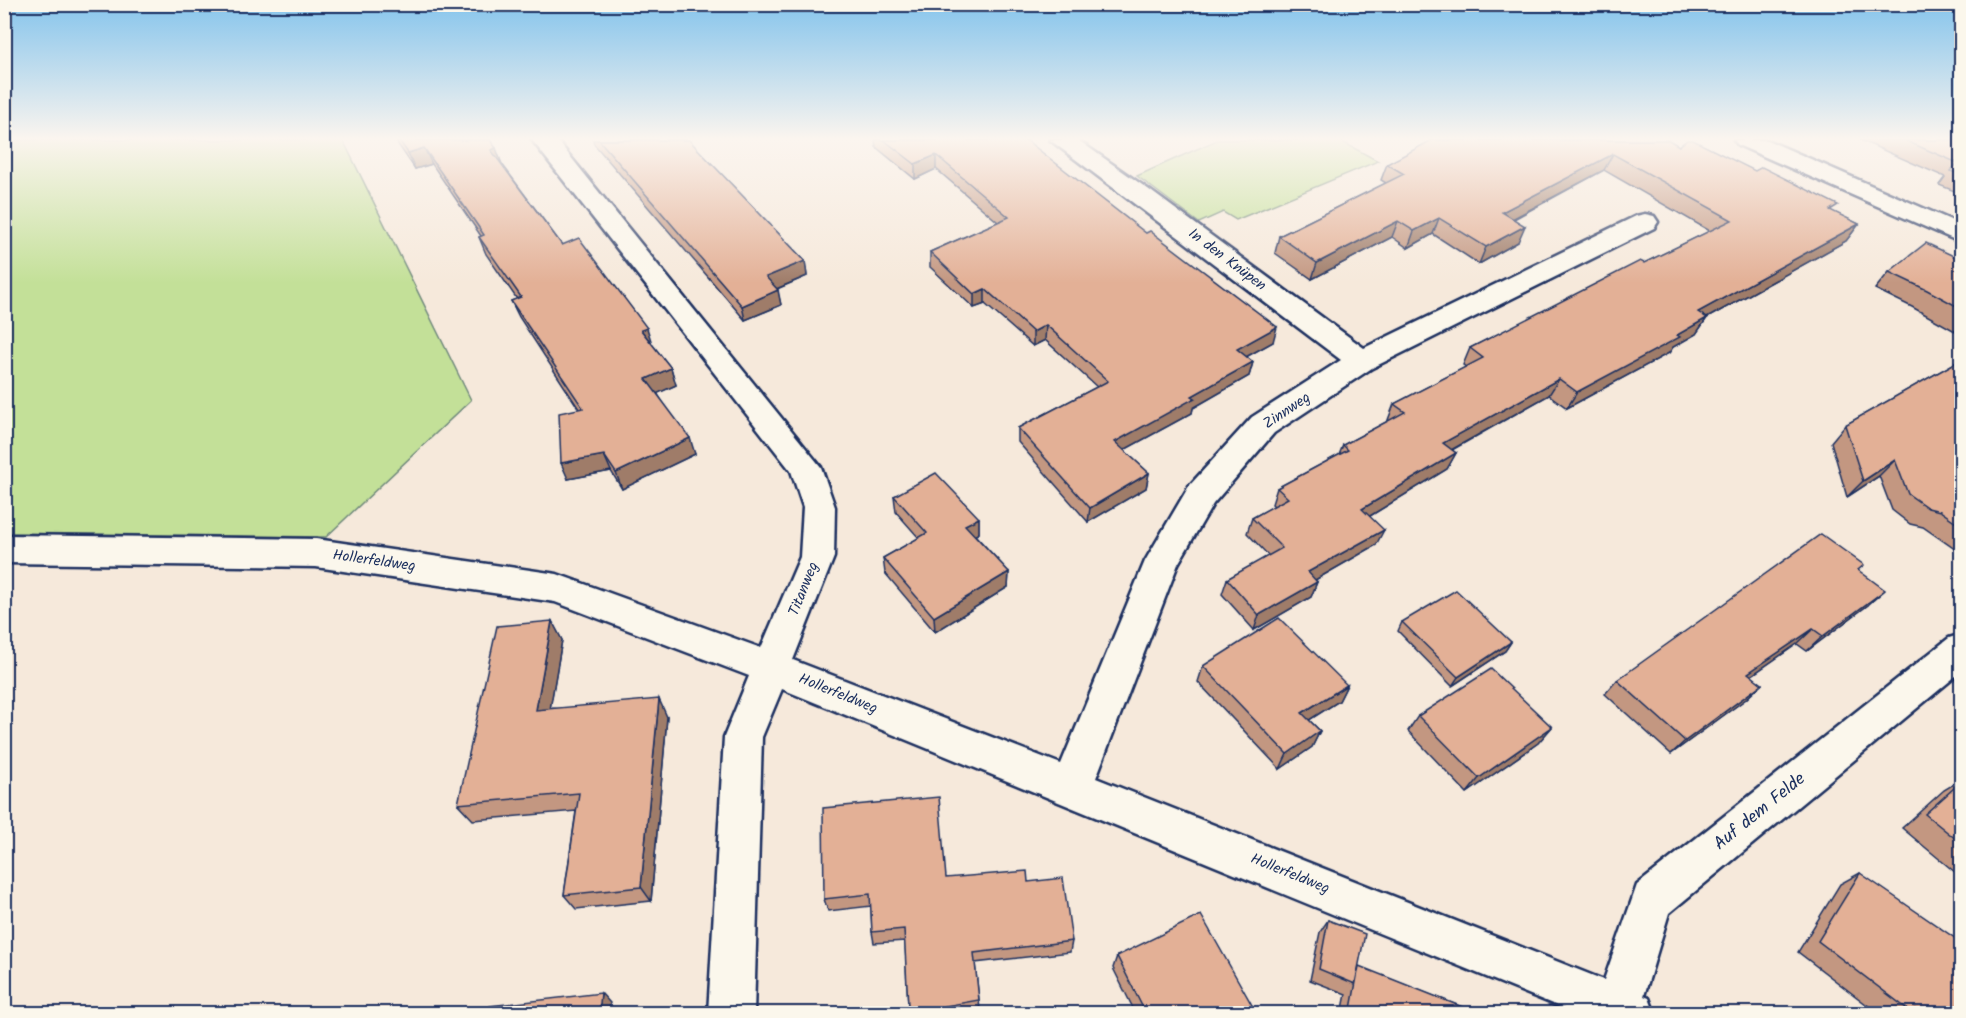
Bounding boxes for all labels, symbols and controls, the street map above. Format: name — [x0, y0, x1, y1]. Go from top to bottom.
street label: In den Knüpen — [1183, 222, 1271, 298]
street label: Zinnweg — [1258, 386, 1316, 436]
street label: Hollerfeldweg — [331, 543, 417, 579]
street label: Titanweg — [782, 558, 826, 620]
street label: Hollerfeldweg — [795, 667, 881, 721]
street label: Auf dem Felde — [1708, 766, 1812, 858]
street label: Hollerfeldweg — [1247, 847, 1333, 901]

